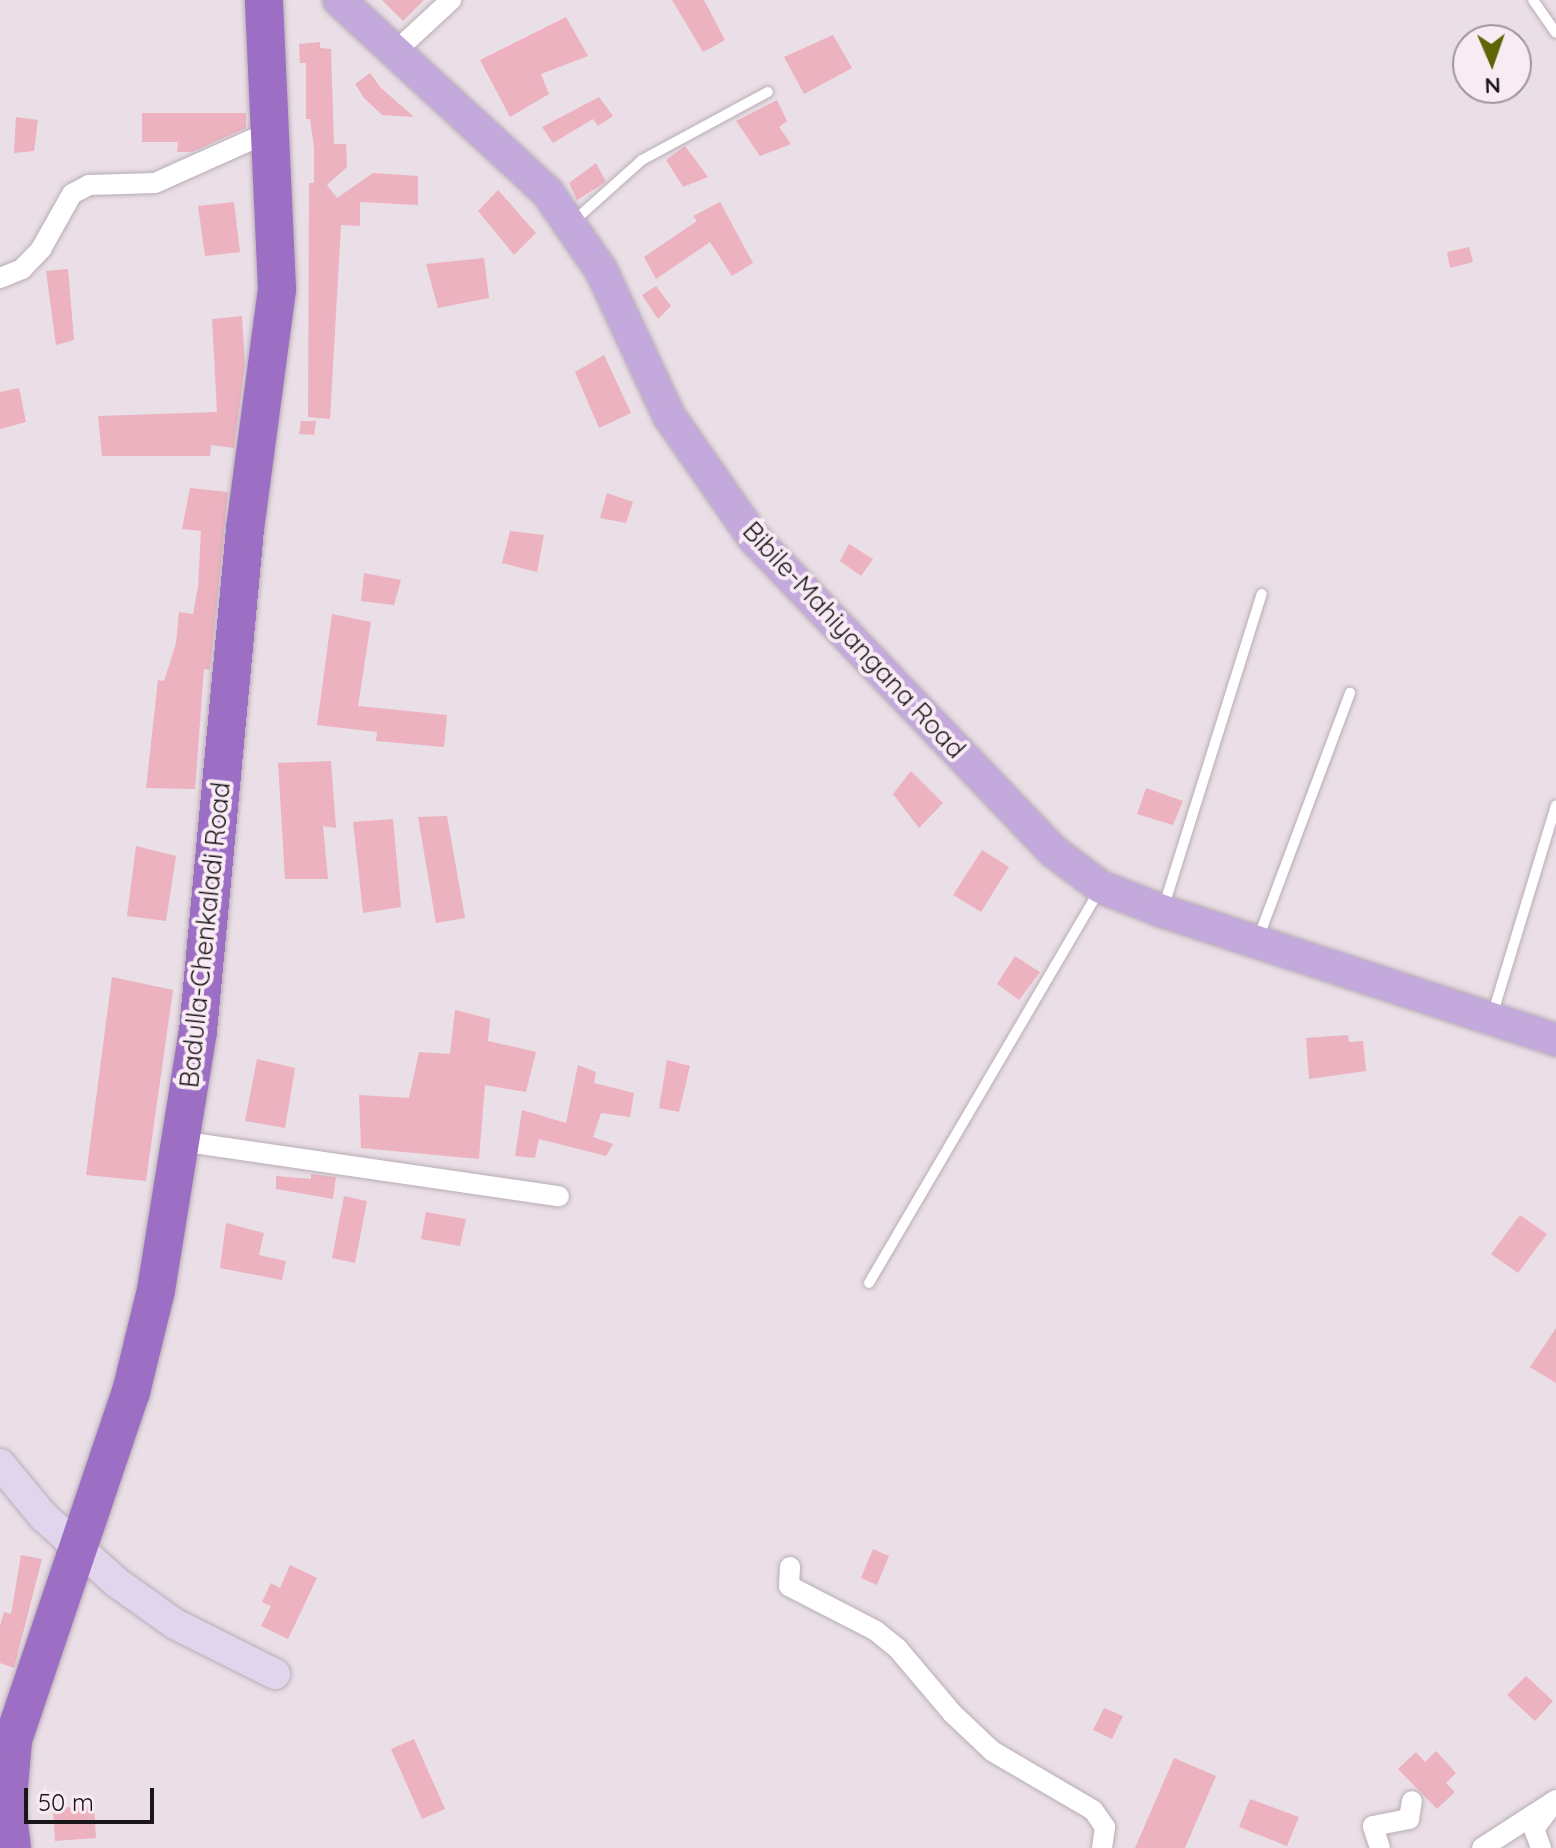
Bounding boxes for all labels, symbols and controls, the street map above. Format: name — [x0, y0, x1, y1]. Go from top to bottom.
north arrow — [1452, 24, 1532, 104]
text: N — [1484, 72, 1501, 100]
street label: Bibile-Mahiyangana Road — [736, 515, 972, 765]
street label: Badulla-Chenkaladi Road — [173, 781, 237, 1089]
scale bar — [28, 1772, 158, 1822]
text: 50 m — [38, 1787, 94, 1817]

